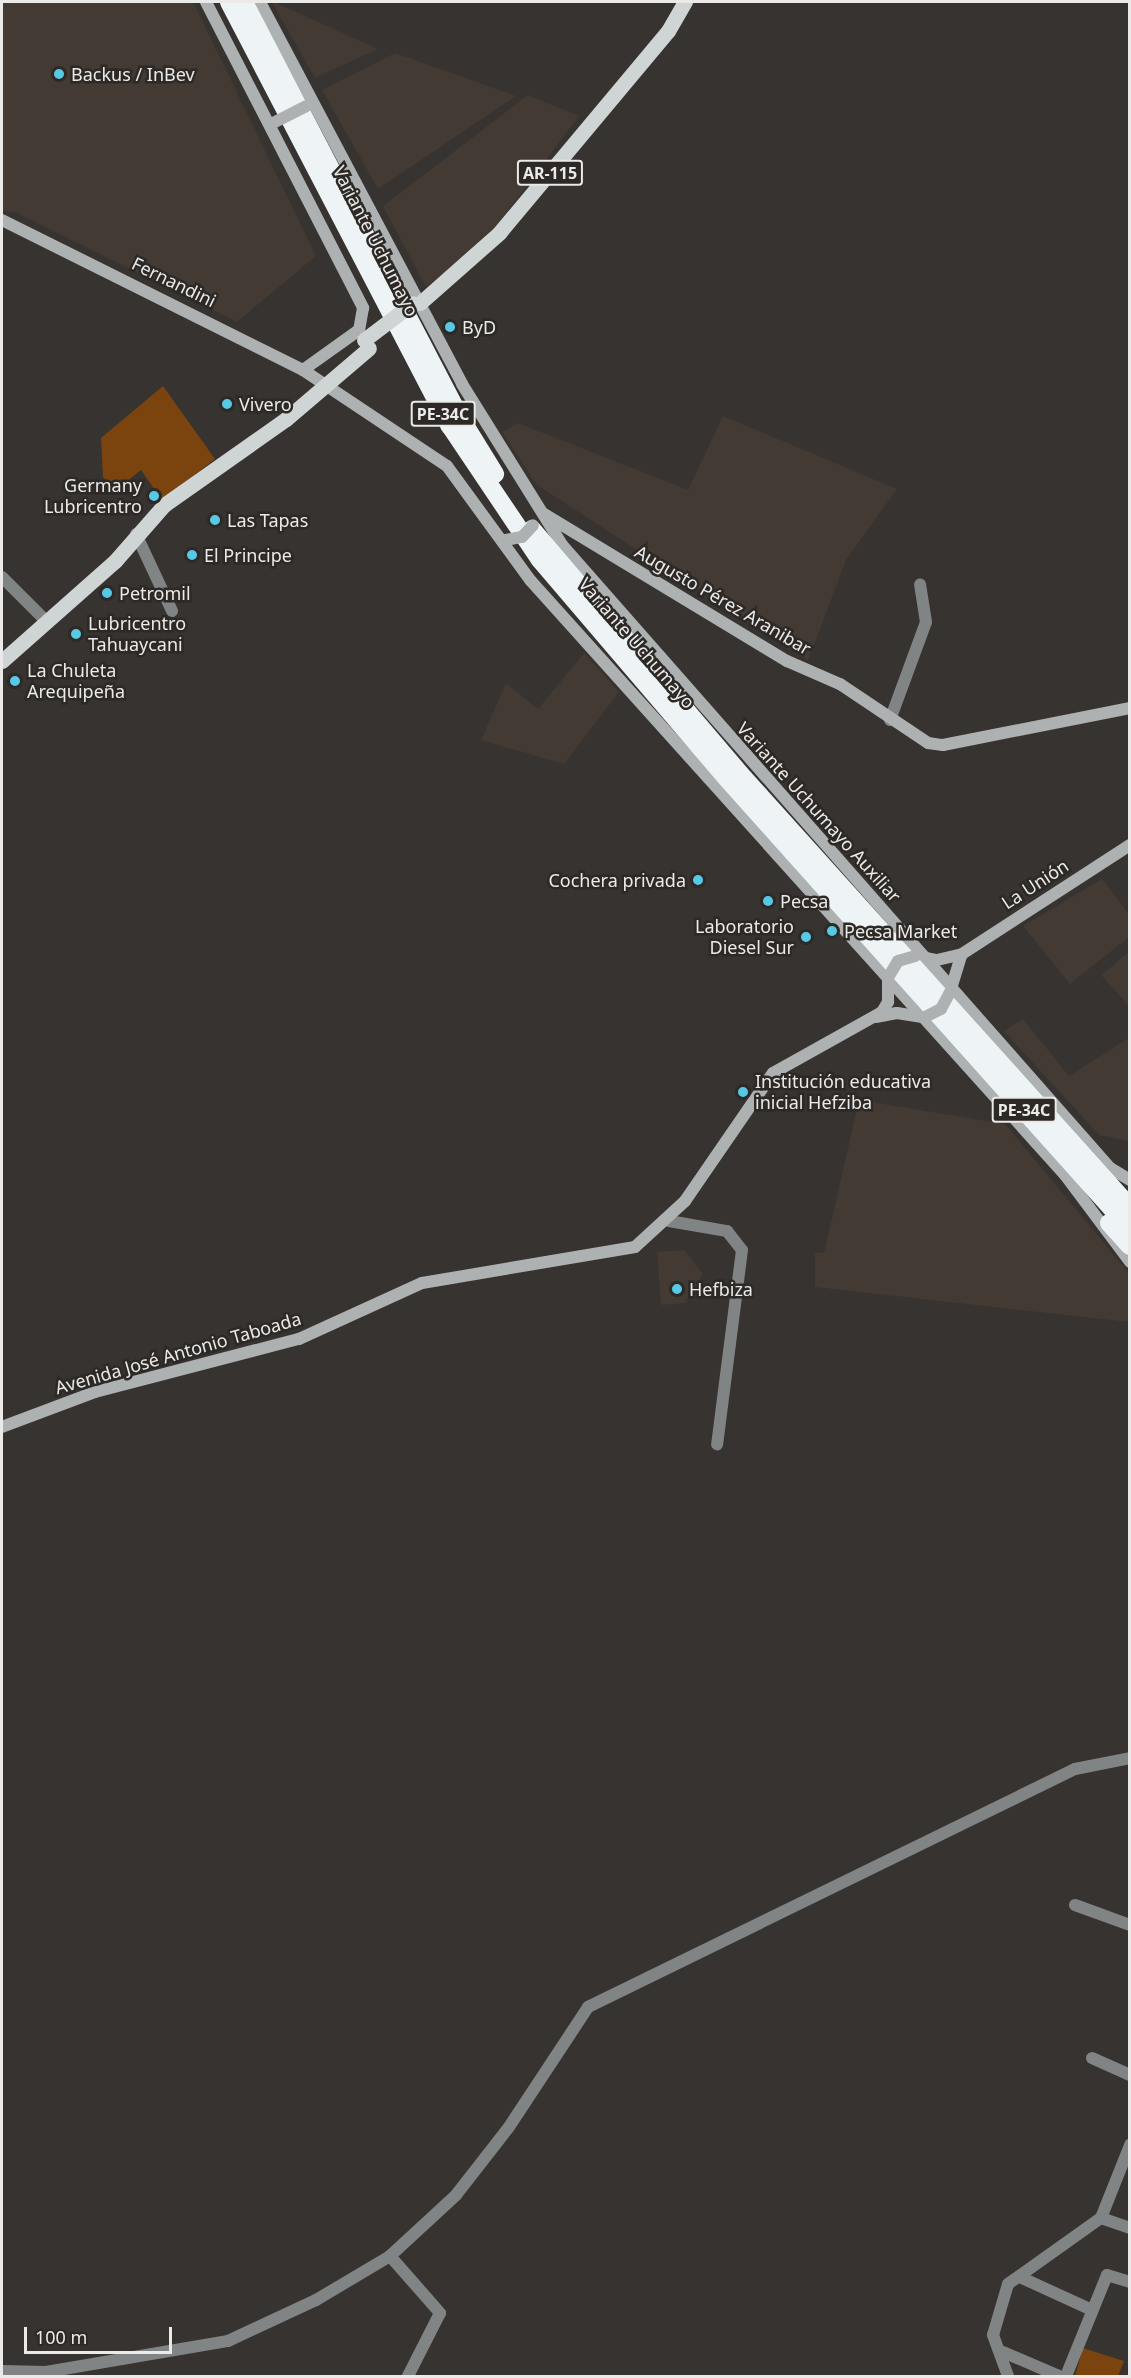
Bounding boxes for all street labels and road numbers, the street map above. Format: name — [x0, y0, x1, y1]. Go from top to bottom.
road number: AR-115 — [516, 160, 584, 186]
street label: Variante Uchumayo — [329, 162, 423, 320]
street label: Fernandini — [128, 252, 220, 312]
road number: PE-34C — [410, 401, 476, 427]
street label: Augusto Pérez Aranibar — [631, 541, 815, 659]
street label: Variante Uchumayo — [574, 573, 700, 713]
street label: Variante Uchumayo Auxiliar — [733, 718, 905, 906]
street label: La Unión — [998, 854, 1072, 914]
road number: PE-34C — [991, 1097, 1057, 1123]
street label: Avenida José Antonio Taboada — [53, 1307, 303, 1399]

